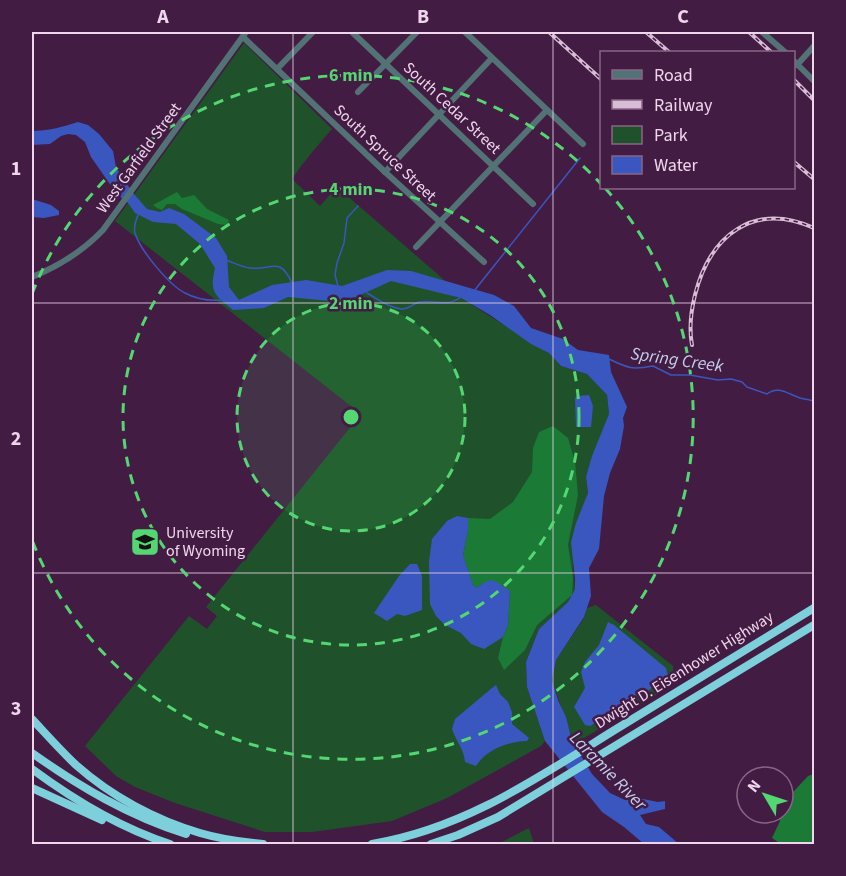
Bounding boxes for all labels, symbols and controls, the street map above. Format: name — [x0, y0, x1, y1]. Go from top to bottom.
text: A — [156, 3, 169, 31]
text: B — [417, 3, 429, 31]
text: C — [677, 3, 689, 31]
legend — [600, 51, 795, 189]
street label: South Cedar Street — [398, 57, 506, 159]
text: 6 min — [329, 63, 373, 88]
text: Road — [654, 63, 693, 88]
text: Railway — [654, 93, 713, 118]
street label: West Garfield Street — [91, 98, 187, 218]
street label: South Spruce Street — [329, 100, 442, 207]
text: Park — [654, 123, 688, 148]
text: Water — [654, 153, 698, 178]
text: 1 — [11, 155, 21, 183]
text: 4 min — [329, 177, 373, 202]
text: 2 min — [329, 291, 373, 316]
water label: Spring Creek — [629, 341, 725, 379]
centre of rings — [341, 407, 361, 427]
text: 2 — [11, 425, 21, 453]
place label: University of Wyoming — [166, 522, 245, 562]
school or university icon: University of Wyoming — [129, 526, 161, 558]
street label: Dwight D. Eisenhower Highway — [590, 606, 778, 734]
text: 3 — [11, 695, 21, 723]
water label: Laramie River — [564, 726, 653, 817]
north arrow — [735, 765, 795, 825]
text: N — [742, 775, 766, 797]

